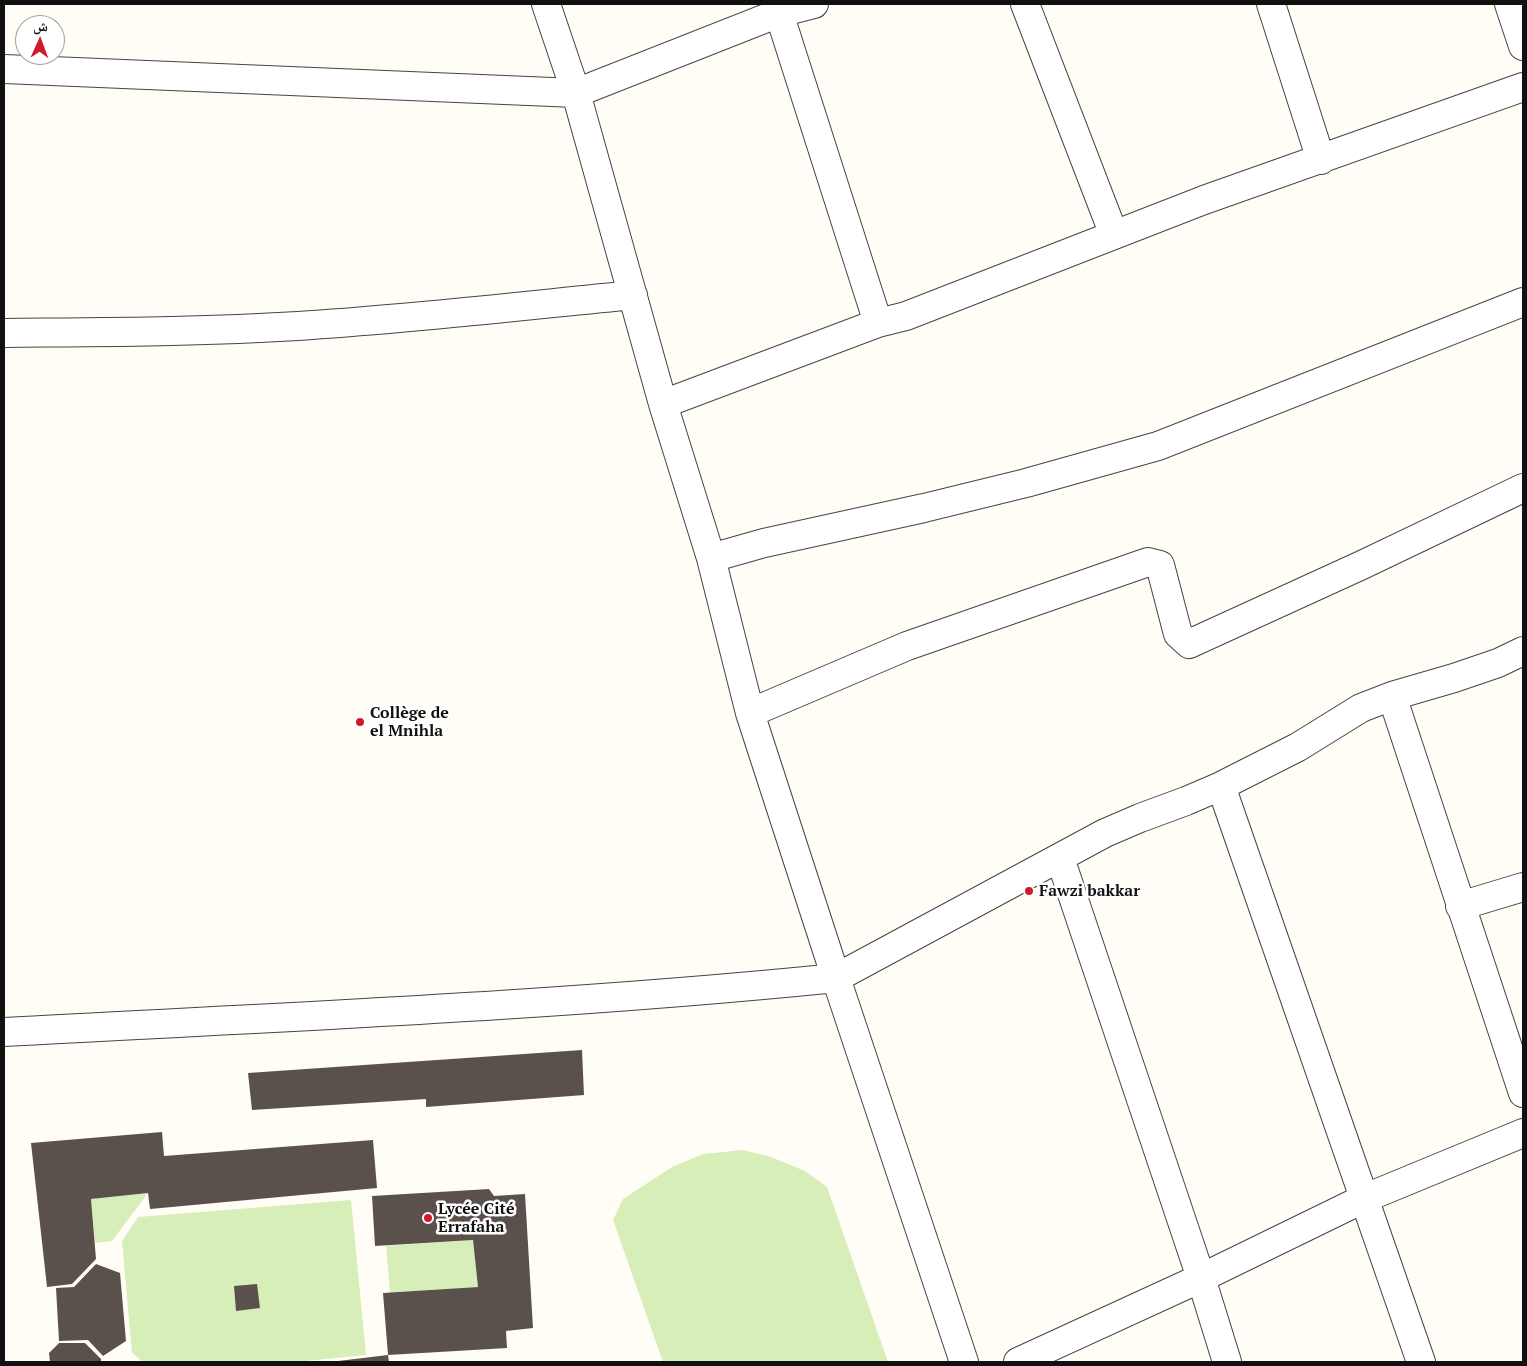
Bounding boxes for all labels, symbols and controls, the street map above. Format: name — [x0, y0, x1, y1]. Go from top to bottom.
north arrow — [15, 15, 65, 65]
text: ش — [33, 16, 48, 35]
place label: Collège de el Mnihla — [370, 703, 449, 741]
marker: Collège de el Mnihla — [354, 716, 366, 728]
place label: Fawzi bakkar — [1039, 881, 1140, 901]
marker: Fawzi bakkar — [1023, 885, 1035, 897]
place label: Lycée Cité Errafaha — [438, 1199, 514, 1237]
marker: Lycée Cité Errafaha — [422, 1212, 434, 1224]

